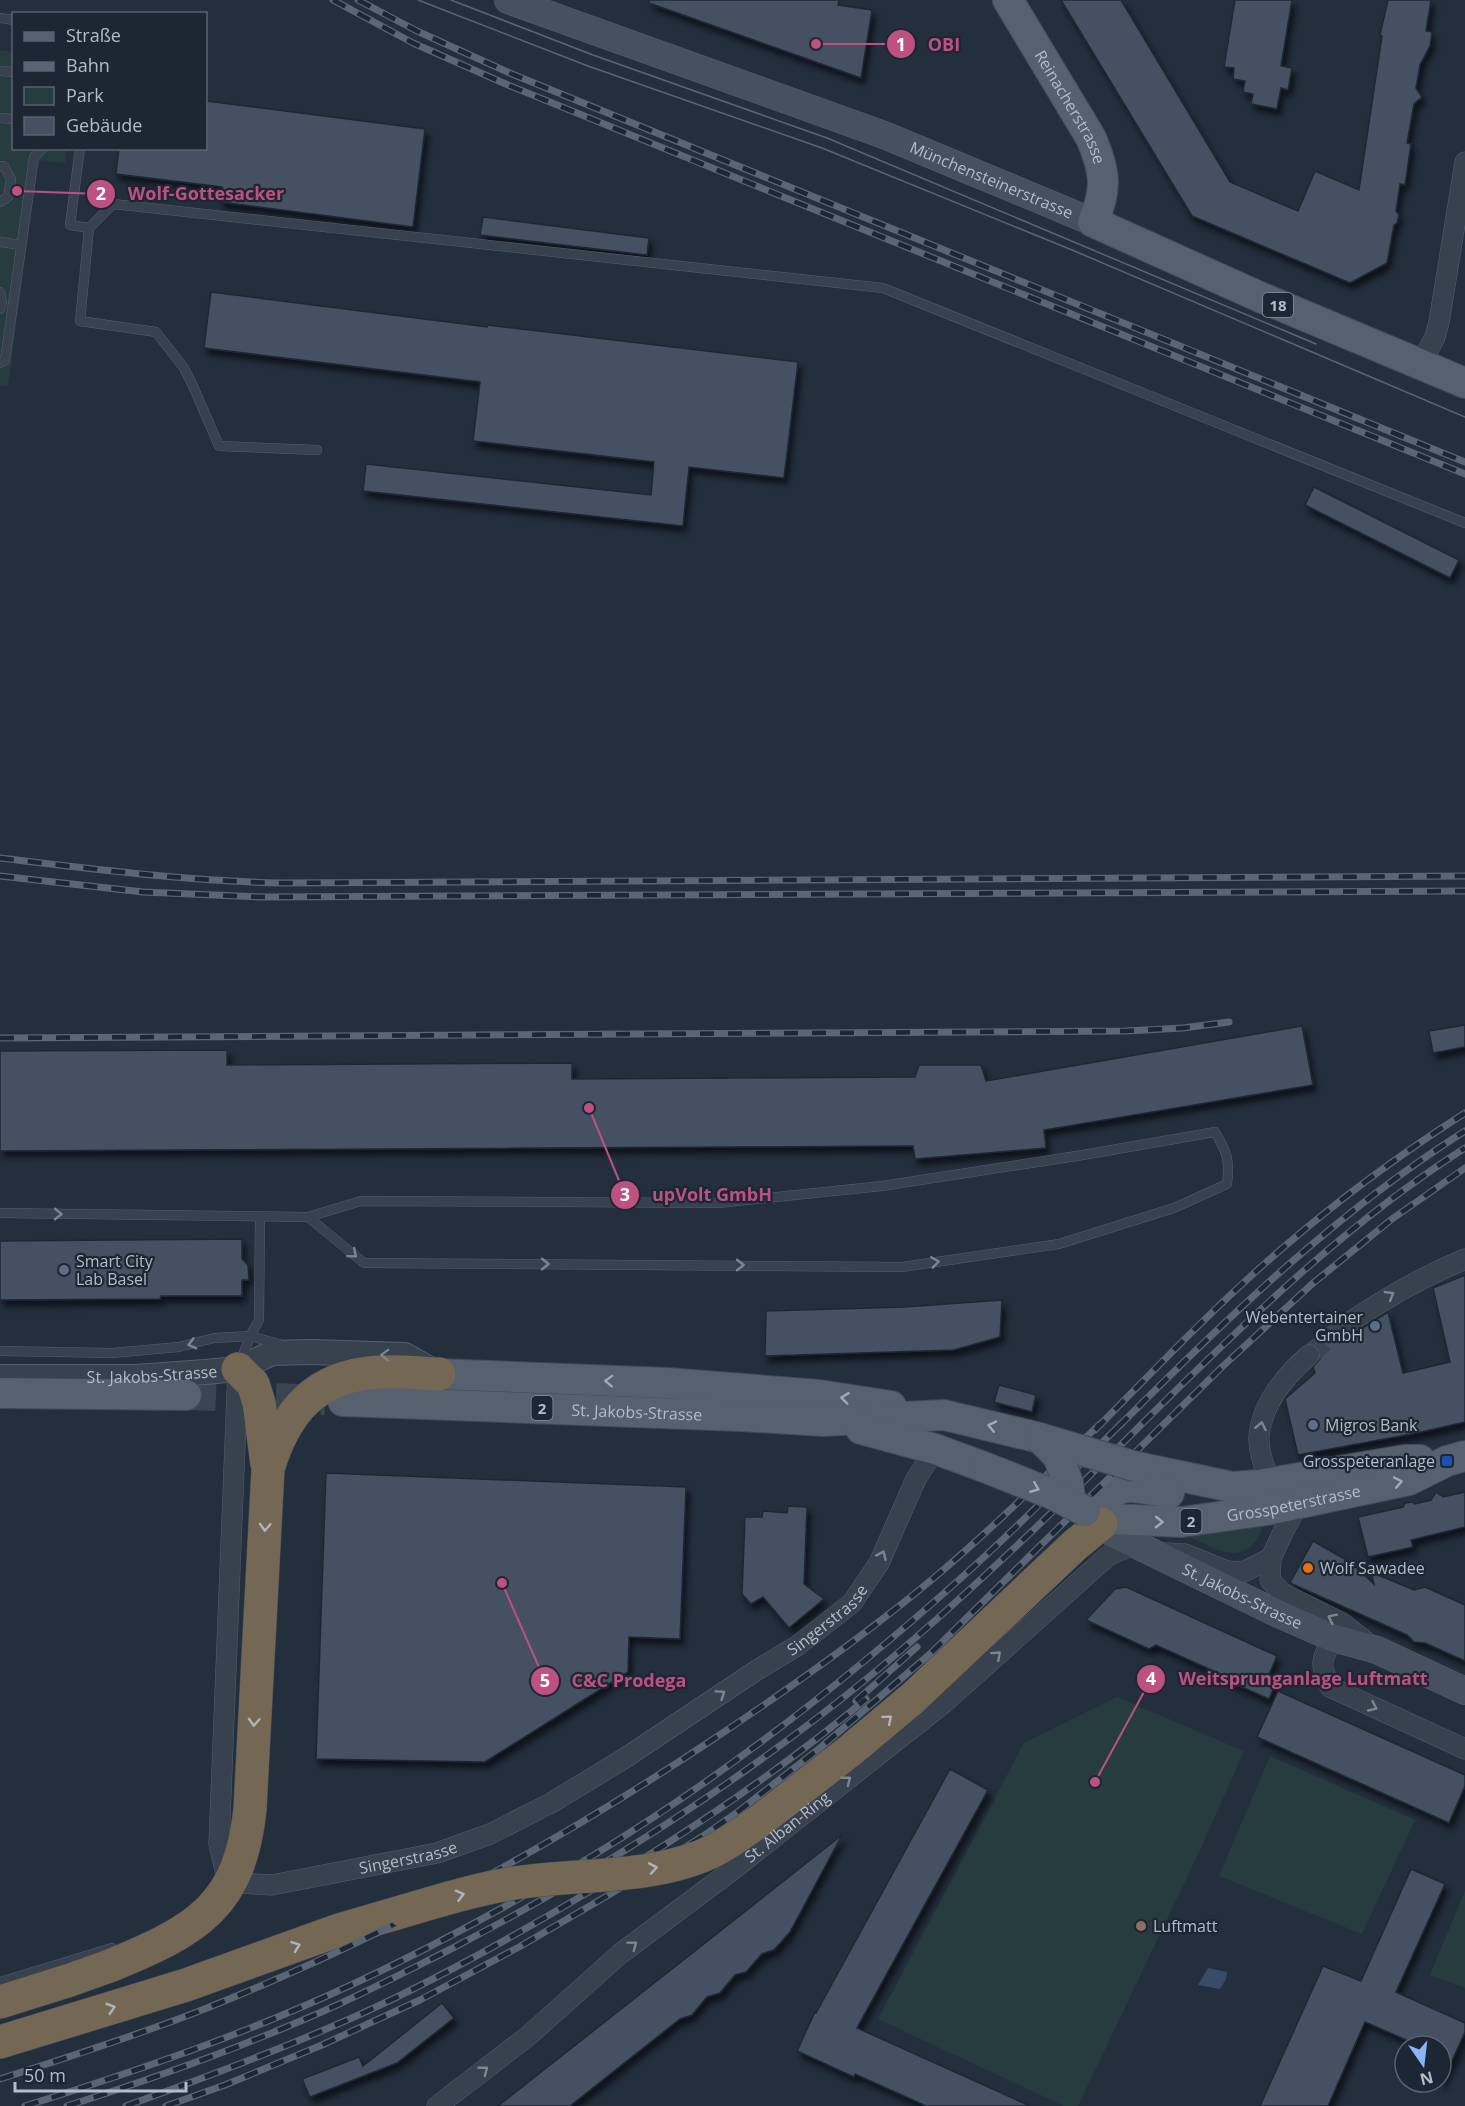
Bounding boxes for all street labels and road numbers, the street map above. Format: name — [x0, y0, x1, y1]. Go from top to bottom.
street label: Reinacherstrasse — [1030, 46, 1111, 166]
street label: Münchensteinerstrasse — [907, 136, 1077, 224]
road number: 18 — [1263, 293, 1293, 317]
street label: St. Jakobs-Strasse — [87, 1360, 218, 1388]
road number: 2 — [532, 1396, 552, 1420]
street label: St. Jakobs-Strasse — [571, 1399, 703, 1426]
street label: Grosspeterstrasse — [1225, 1480, 1363, 1527]
road number: 2 — [1180, 1509, 1202, 1533]
street label: St. Jakobs-Strasse — [1179, 1558, 1306, 1634]
street label: Singerstrasse — [783, 1580, 872, 1661]
street label: St. Alban-Ring — [740, 1786, 835, 1867]
street label: Singerstrasse — [357, 1836, 460, 1879]

